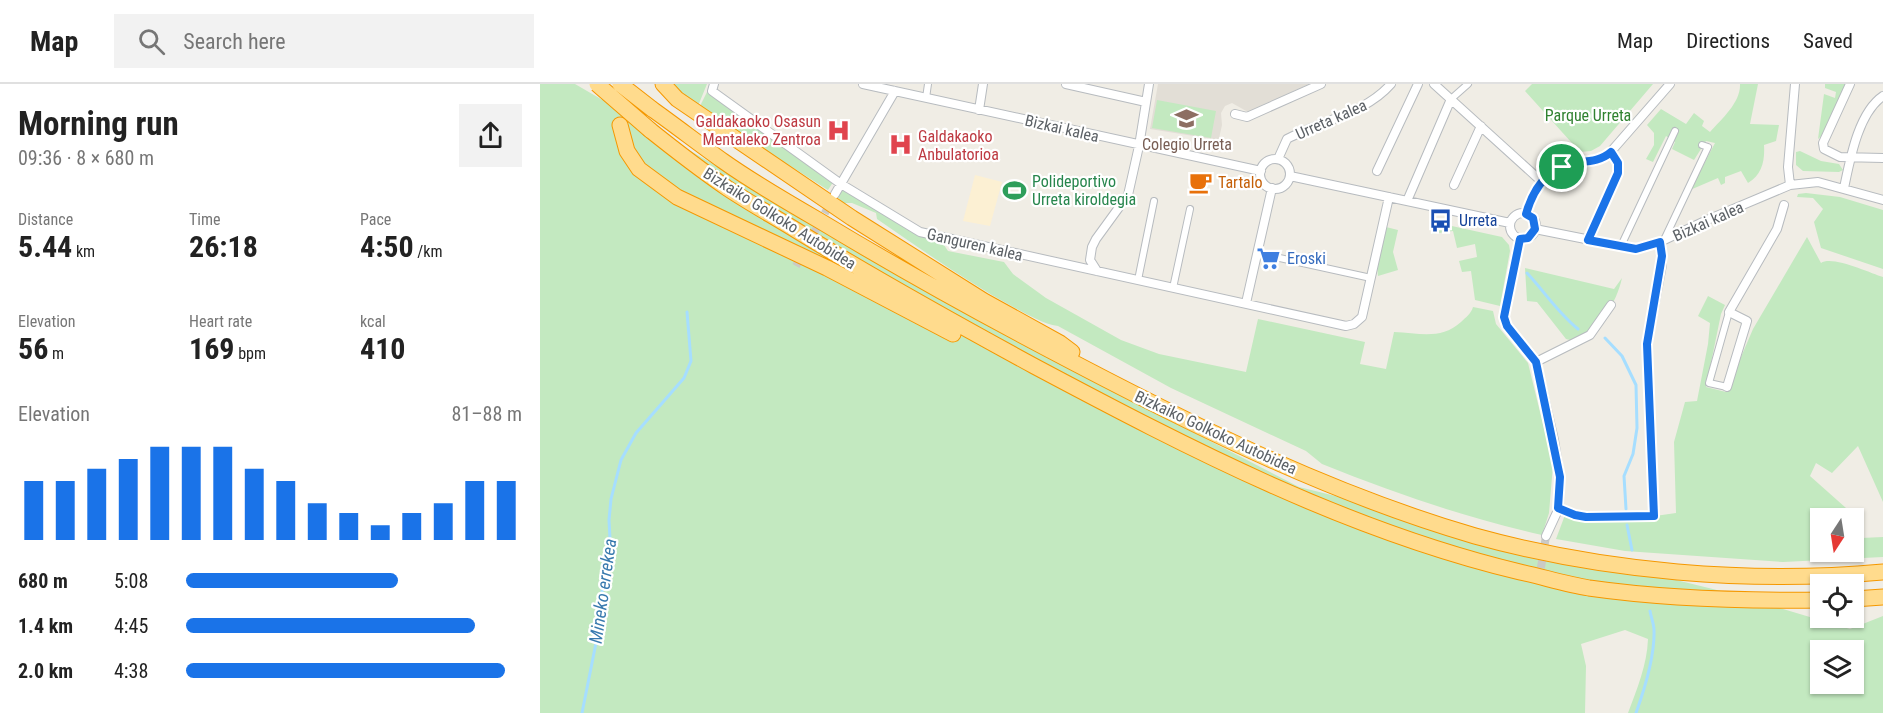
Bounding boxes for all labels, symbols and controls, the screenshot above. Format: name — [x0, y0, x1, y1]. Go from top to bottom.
search box — [114, 14, 534, 68]
text: Map — [30, 25, 78, 58]
icon: search — [135, 25, 168, 58]
text: Search here — [183, 29, 286, 54]
text: Map — [1617, 29, 1653, 53]
text: Directions — [1686, 29, 1770, 53]
text: Saved — [1803, 29, 1853, 53]
street label: Urreta kalea — [1293, 95, 1370, 144]
text: Morning run — [18, 104, 179, 143]
button: share — [459, 104, 522, 167]
school or university icon: Colegio Urreta — [1174, 106, 1200, 132]
park label: Parque Urreta — [1545, 106, 1631, 125]
street label: Bizkai kalea — [1023, 111, 1101, 146]
place label: Galdakaoko Osasun Mentaleko Zentroa — [695, 112, 821, 149]
hospital icon: Galdakaoko Osasun Mentaleko Zentroa — [826, 117, 852, 143]
place label: Galdakaoko Anbulatorioa — [918, 127, 999, 164]
hospital icon: Galdakaoko Anbulatorioa — [887, 132, 913, 158]
place label: Colegio Urreta — [1142, 135, 1232, 154]
pin — [1536, 141, 1587, 192]
text: 09:36 · 8 × 680 m — [18, 146, 154, 170]
icon: arrive — [1545, 150, 1578, 183]
street label: Bizkaiko Golkoko Autobidea — [700, 164, 860, 273]
cafe icon: Tartalo — [1187, 169, 1213, 195]
place label: Polideportivo Urreta kiroldegia — [1032, 172, 1136, 209]
place label: Tartalo — [1218, 173, 1262, 192]
sports icon: Polideportivo Urreta kiroldegia — [1001, 177, 1027, 203]
street label: Bizkai kalea — [1670, 197, 1746, 245]
bus stop icon: Urreta — [1428, 207, 1454, 233]
text: Distance — [18, 210, 73, 229]
text: Time — [189, 210, 221, 229]
text: Pace — [360, 210, 391, 229]
place label: Urreta — [1459, 211, 1497, 230]
street label: Ganguren kalea — [925, 224, 1025, 265]
text: 5.44 — [18, 229, 72, 264]
text: 26:18 — [189, 229, 258, 264]
text: 4:50 — [360, 229, 414, 264]
text: km — [72, 242, 95, 261]
text: /km — [414, 242, 443, 261]
supermarket icon: Eroski — [1256, 245, 1282, 271]
place label: Eroski — [1287, 249, 1326, 268]
text: Elevation — [18, 312, 76, 331]
text: Heart rate — [189, 312, 252, 331]
text: kcal — [360, 312, 386, 331]
text: 56 — [18, 331, 48, 366]
text: 169 — [189, 331, 234, 366]
text: 410 — [360, 331, 405, 366]
text: m — [48, 344, 64, 363]
text: bpm — [234, 344, 266, 363]
street label: Bizkaiko Golkoko Autobidea — [1132, 387, 1300, 478]
text: Elevation — [18, 402, 90, 426]
text: 81–88 m — [451, 402, 522, 426]
north arrow — [1810, 508, 1864, 562]
map controls — [1810, 508, 1864, 694]
water label: Mineko errekea — [585, 537, 620, 645]
text: 680 m — [18, 569, 68, 593]
text: 5:08 — [114, 569, 148, 593]
button: locate — [1810, 574, 1864, 628]
text: 1.4 km — [18, 614, 73, 638]
text: 4:45 — [114, 614, 148, 638]
button: layers — [1810, 640, 1864, 694]
text: 2.0 km — [18, 659, 73, 683]
text: 4:38 — [114, 659, 148, 683]

